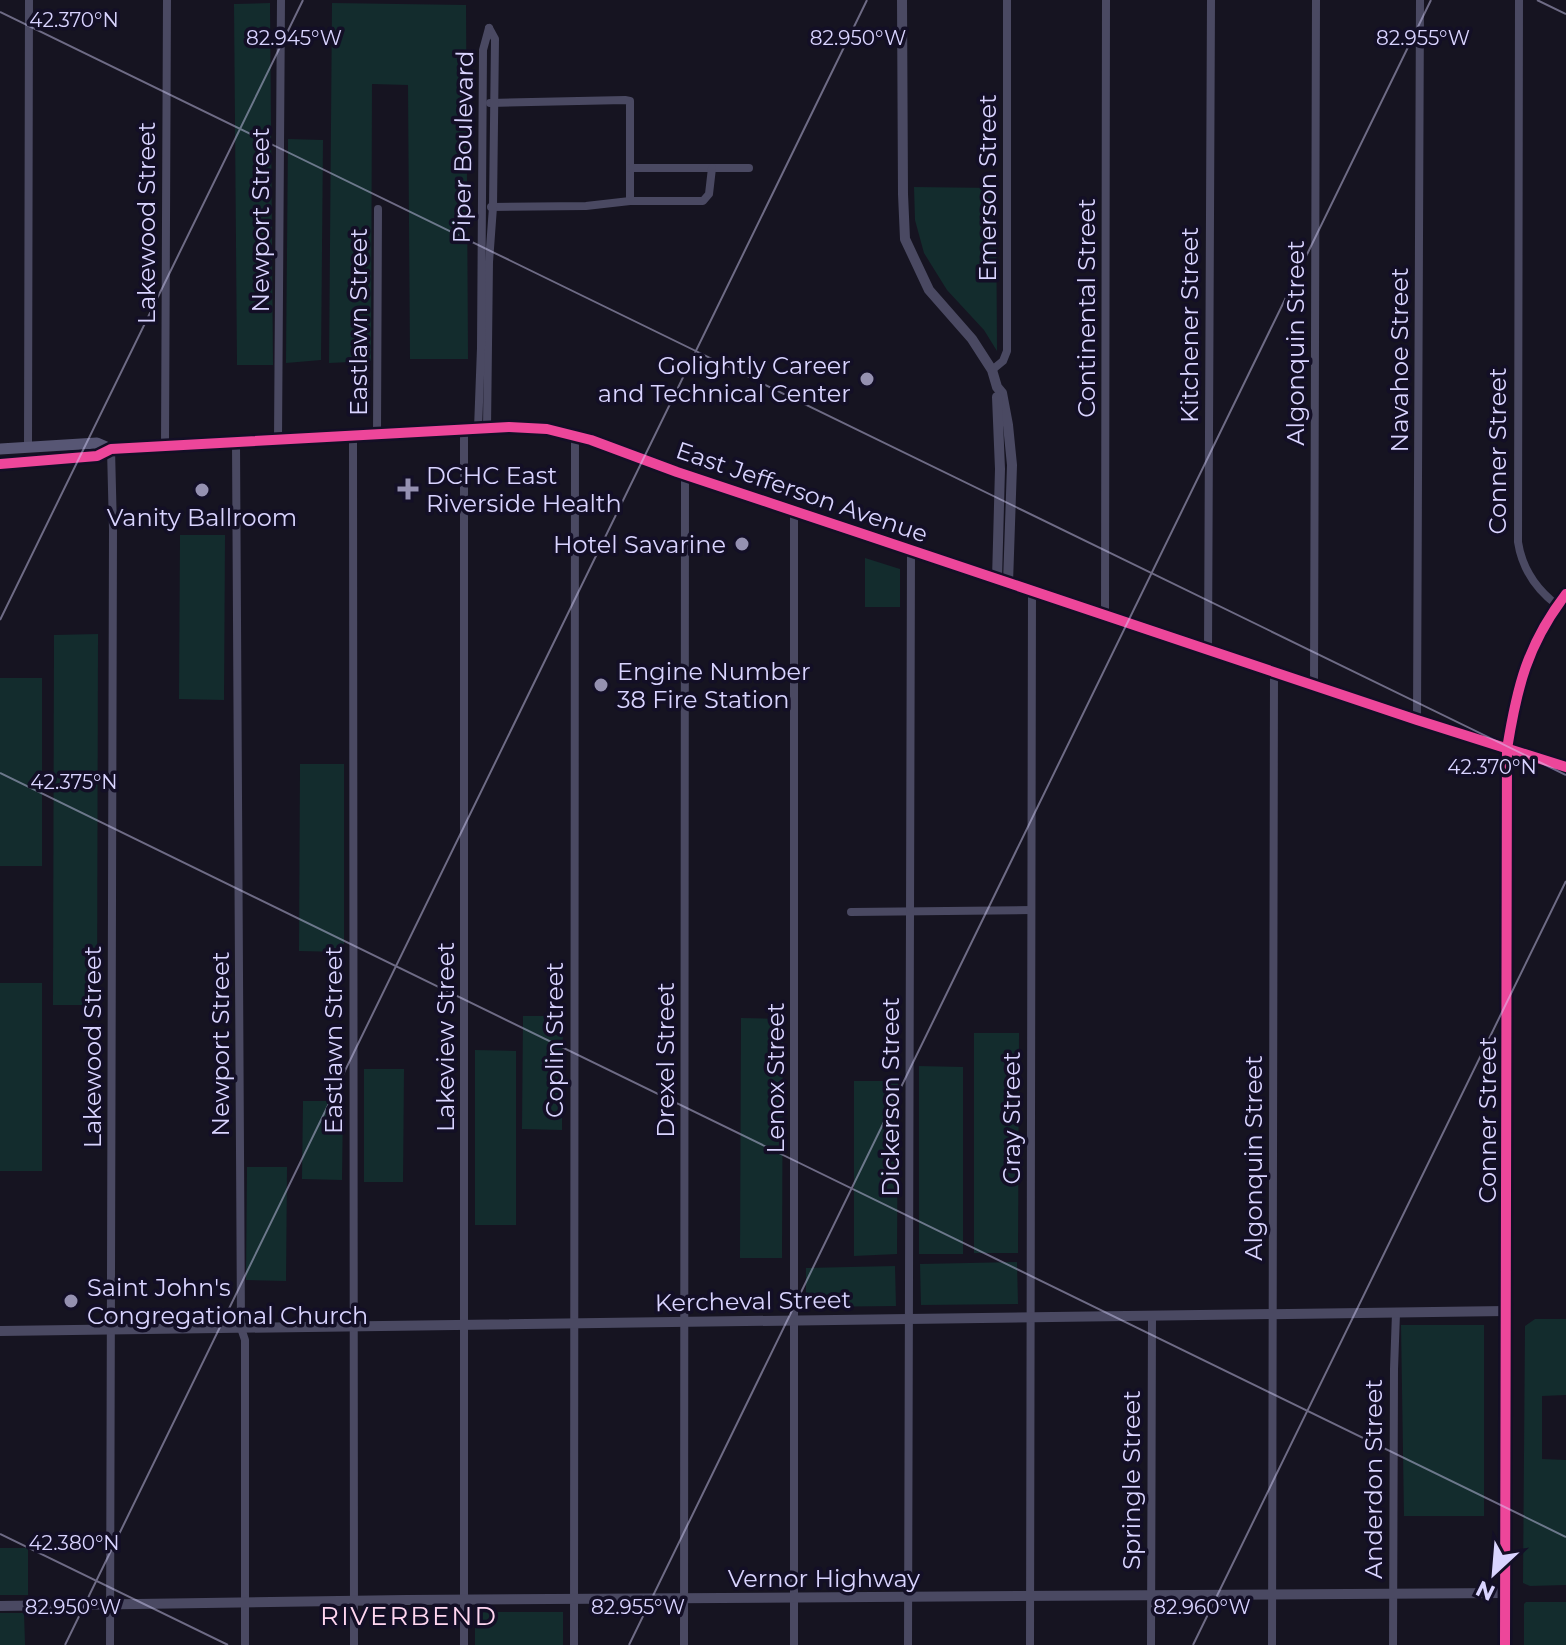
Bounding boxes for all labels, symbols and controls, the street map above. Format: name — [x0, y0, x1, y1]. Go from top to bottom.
text: 42.370°N — [29, 8, 119, 32]
text: 82.945°W — [246, 26, 342, 50]
text: 82.950°W — [810, 26, 906, 50]
text: 82.955°W — [1376, 26, 1470, 50]
street label: Piper Boulevard — [447, 50, 479, 244]
street label: Emerson Street — [973, 94, 1002, 282]
street label: Lakewood Street — [132, 122, 161, 324]
street label: Newport Street — [246, 127, 275, 312]
street label: Continental Street — [1072, 198, 1101, 418]
street label: Kitchener Street — [1175, 227, 1204, 423]
street label: Eastlawn Street — [344, 228, 373, 416]
street label: Algonquin Street — [1281, 240, 1310, 446]
street label: Navahoe Street — [1385, 267, 1414, 452]
place label: Golightly Career and Technical Center — [598, 351, 851, 408]
street label: Conner Street — [1483, 367, 1512, 534]
marker: Golightly Career and Technical Center — [858, 370, 876, 388]
street label: East Jefferson Avenue — [672, 435, 932, 549]
place label: DCHC East Riverside Health — [426, 461, 622, 518]
marker: DCHC East Riverside Health — [397, 478, 419, 500]
marker: Vanity Ballroom — [193, 481, 211, 499]
place label: Vanity Ballroom — [107, 503, 297, 532]
place label: Hotel Savarine — [553, 530, 726, 559]
marker: Hotel Savarine — [733, 535, 751, 553]
place label: Engine Number 38 Fire Station — [617, 657, 811, 714]
marker: Engine Number 38 Fire Station — [592, 676, 610, 694]
text: 42.370°N — [1447, 755, 1537, 779]
text: 42.375°N — [30, 770, 118, 794]
street label: Lakeview Street — [431, 942, 460, 1132]
street label: Lakewood Street — [78, 946, 107, 1148]
street label: Eastlawn Street — [319, 946, 348, 1134]
street label: Newport Street — [206, 951, 235, 1136]
street label: Coplin Street — [540, 962, 569, 1118]
street label: Drexel Street — [651, 982, 680, 1138]
street label: Dickerson Street — [876, 997, 905, 1197]
street label: Lenox Street — [761, 1002, 790, 1153]
street label: Conner Street — [1473, 1036, 1502, 1203]
street label: Gray Street — [997, 1051, 1026, 1184]
street label: Algonquin Street — [1239, 1055, 1268, 1261]
place label: Saint John's Congregational Church — [87, 1273, 368, 1330]
street label: Kercheval Street — [655, 1285, 852, 1317]
marker: Saint John's Congregational Church — [62, 1292, 80, 1310]
street label: Anderdon Street — [1359, 1379, 1388, 1579]
street label: Springle Street — [1117, 1390, 1146, 1570]
text: 42.380°N — [28, 1531, 120, 1555]
north arrow — [1454, 1533, 1534, 1613]
street label: Vernor Highway — [728, 1564, 920, 1593]
text: N — [1472, 1574, 1499, 1607]
text: 82.950°W — [25, 1595, 121, 1619]
text: 82.955°W — [591, 1595, 685, 1619]
text: 82.960°W — [1153, 1595, 1251, 1619]
district label: RIVERBEND — [320, 1600, 498, 1632]

